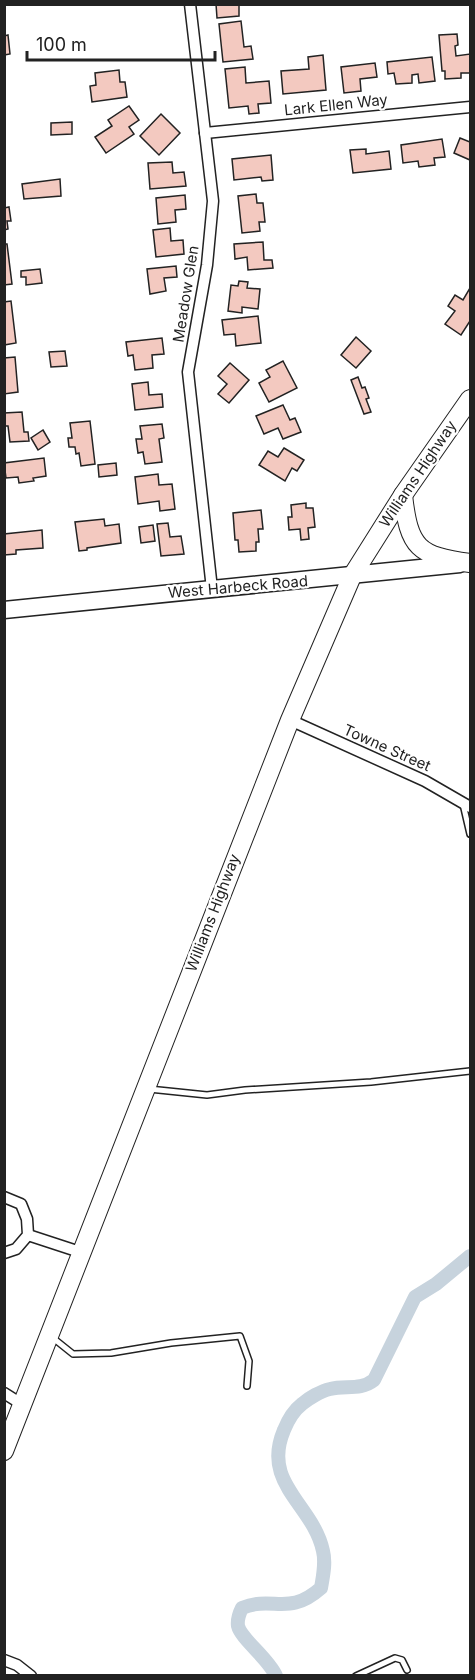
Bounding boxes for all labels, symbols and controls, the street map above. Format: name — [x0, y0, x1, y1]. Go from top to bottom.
scale bar — [27, 24, 214, 62]
text: 100 m — [36, 34, 87, 55]
street label: Lark Ellen Way — [283, 90, 389, 119]
street label: Meadow Glen — [168, 244, 203, 344]
street label: Williams Highway — [375, 416, 461, 531]
street label: West Harbeck Road — [167, 571, 309, 602]
street label: Towne Street — [341, 720, 434, 775]
street label: Williams Highway — [181, 851, 244, 974]

